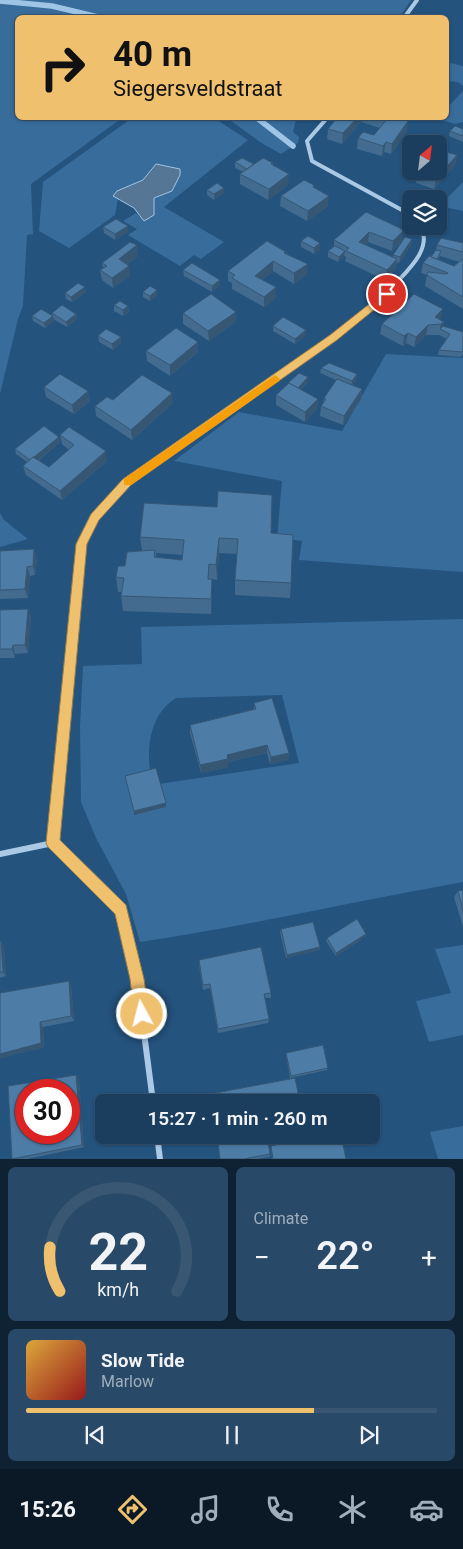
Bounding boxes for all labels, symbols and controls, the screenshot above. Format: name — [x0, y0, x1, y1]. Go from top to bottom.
text: 40 m — [113, 34, 192, 75]
icon: right — [30, 35, 95, 100]
text: Siegersveldstraat — [113, 76, 283, 101]
north arrow — [402, 135, 448, 180]
map controls — [402, 135, 447, 235]
button: layers — [402, 190, 447, 235]
pin — [366, 273, 408, 315]
icon: arrive — [373, 280, 401, 308]
position arrow — [115, 987, 167, 1039]
speed limit sign: 30 — [15, 1079, 80, 1144]
text: 15:27 · 1 min · 260 m — [147, 1107, 328, 1130]
text: Climate — [254, 1209, 308, 1228]
text: 22 — [88, 1222, 148, 1283]
text: 22° — [316, 1234, 374, 1278]
text: − — [254, 1241, 270, 1274]
text: + — [421, 1241, 437, 1274]
text: km/h — [97, 1279, 139, 1300]
text: Slow Tide — [101, 1349, 184, 1372]
text: Marlow — [101, 1372, 154, 1391]
icon: previous — [81, 1421, 109, 1449]
icon: pause — [218, 1421, 246, 1449]
icon: next — [355, 1421, 383, 1449]
icon: directions — [115, 1492, 150, 1527]
icon: music — [188, 1492, 223, 1527]
icon: phone — [262, 1492, 297, 1527]
icon: climate — [335, 1492, 370, 1527]
icon: car — [409, 1492, 444, 1527]
text: 15:26 — [19, 1497, 76, 1522]

